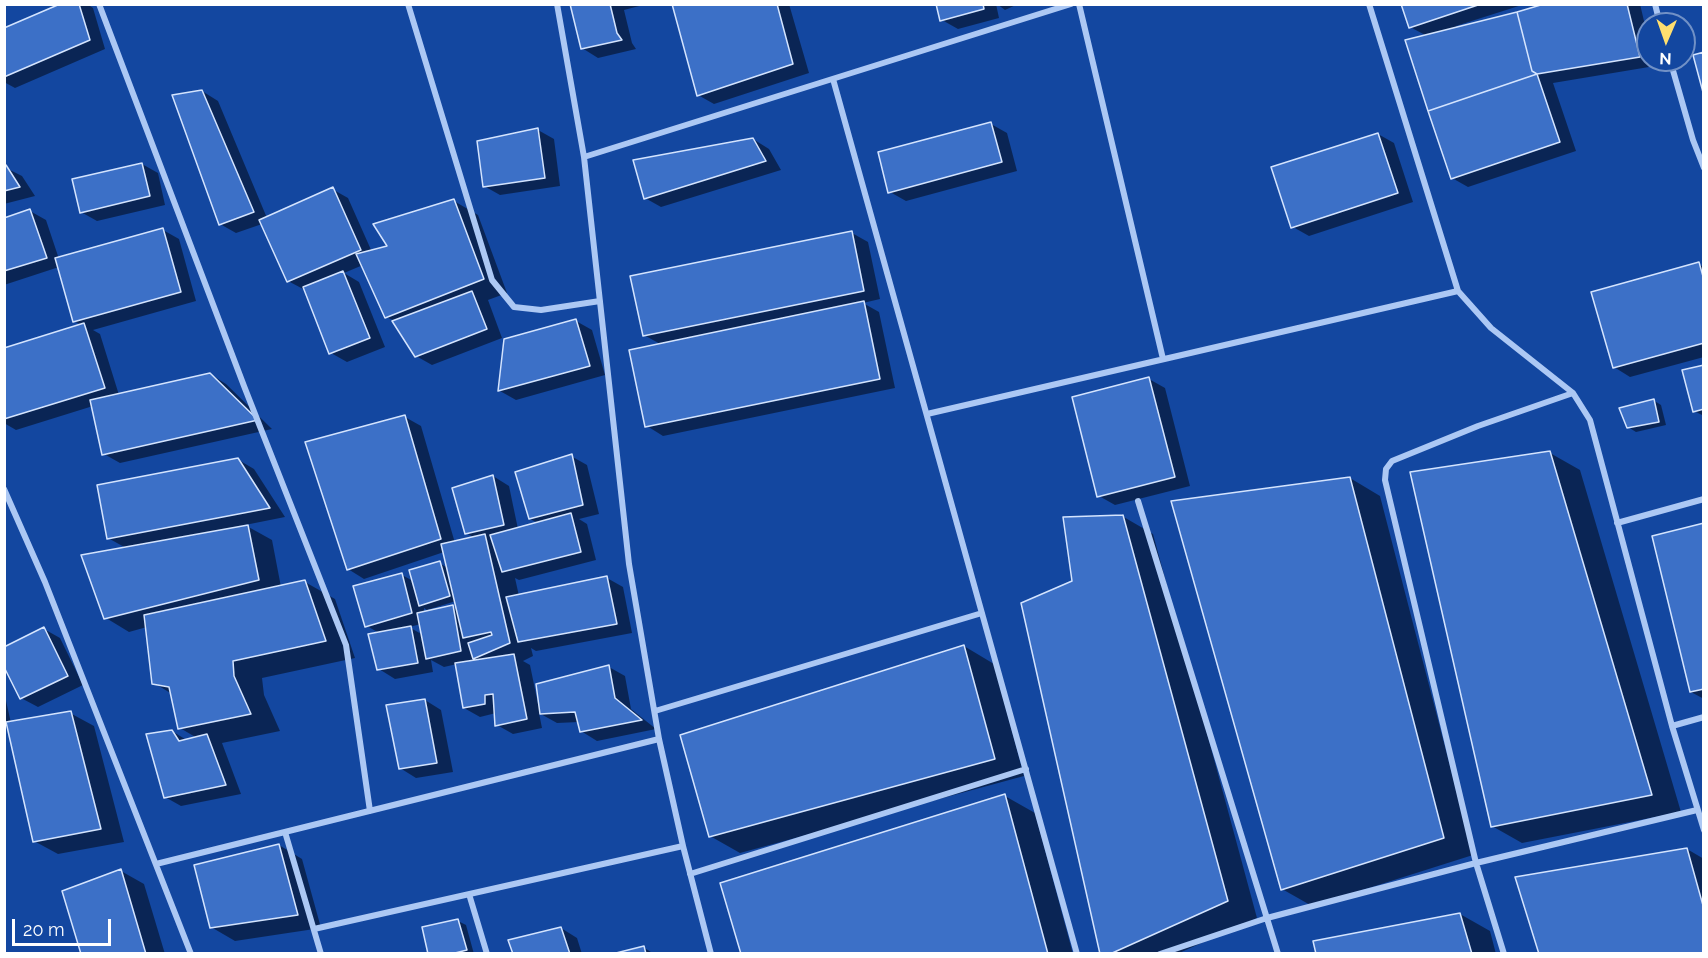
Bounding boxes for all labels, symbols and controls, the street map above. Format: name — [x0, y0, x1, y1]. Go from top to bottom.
north arrow — [1636, 12, 1696, 72]
text: N — [1659, 49, 1672, 68]
scale bar — [15, 907, 114, 945]
text: 20 m — [23, 919, 65, 940]

